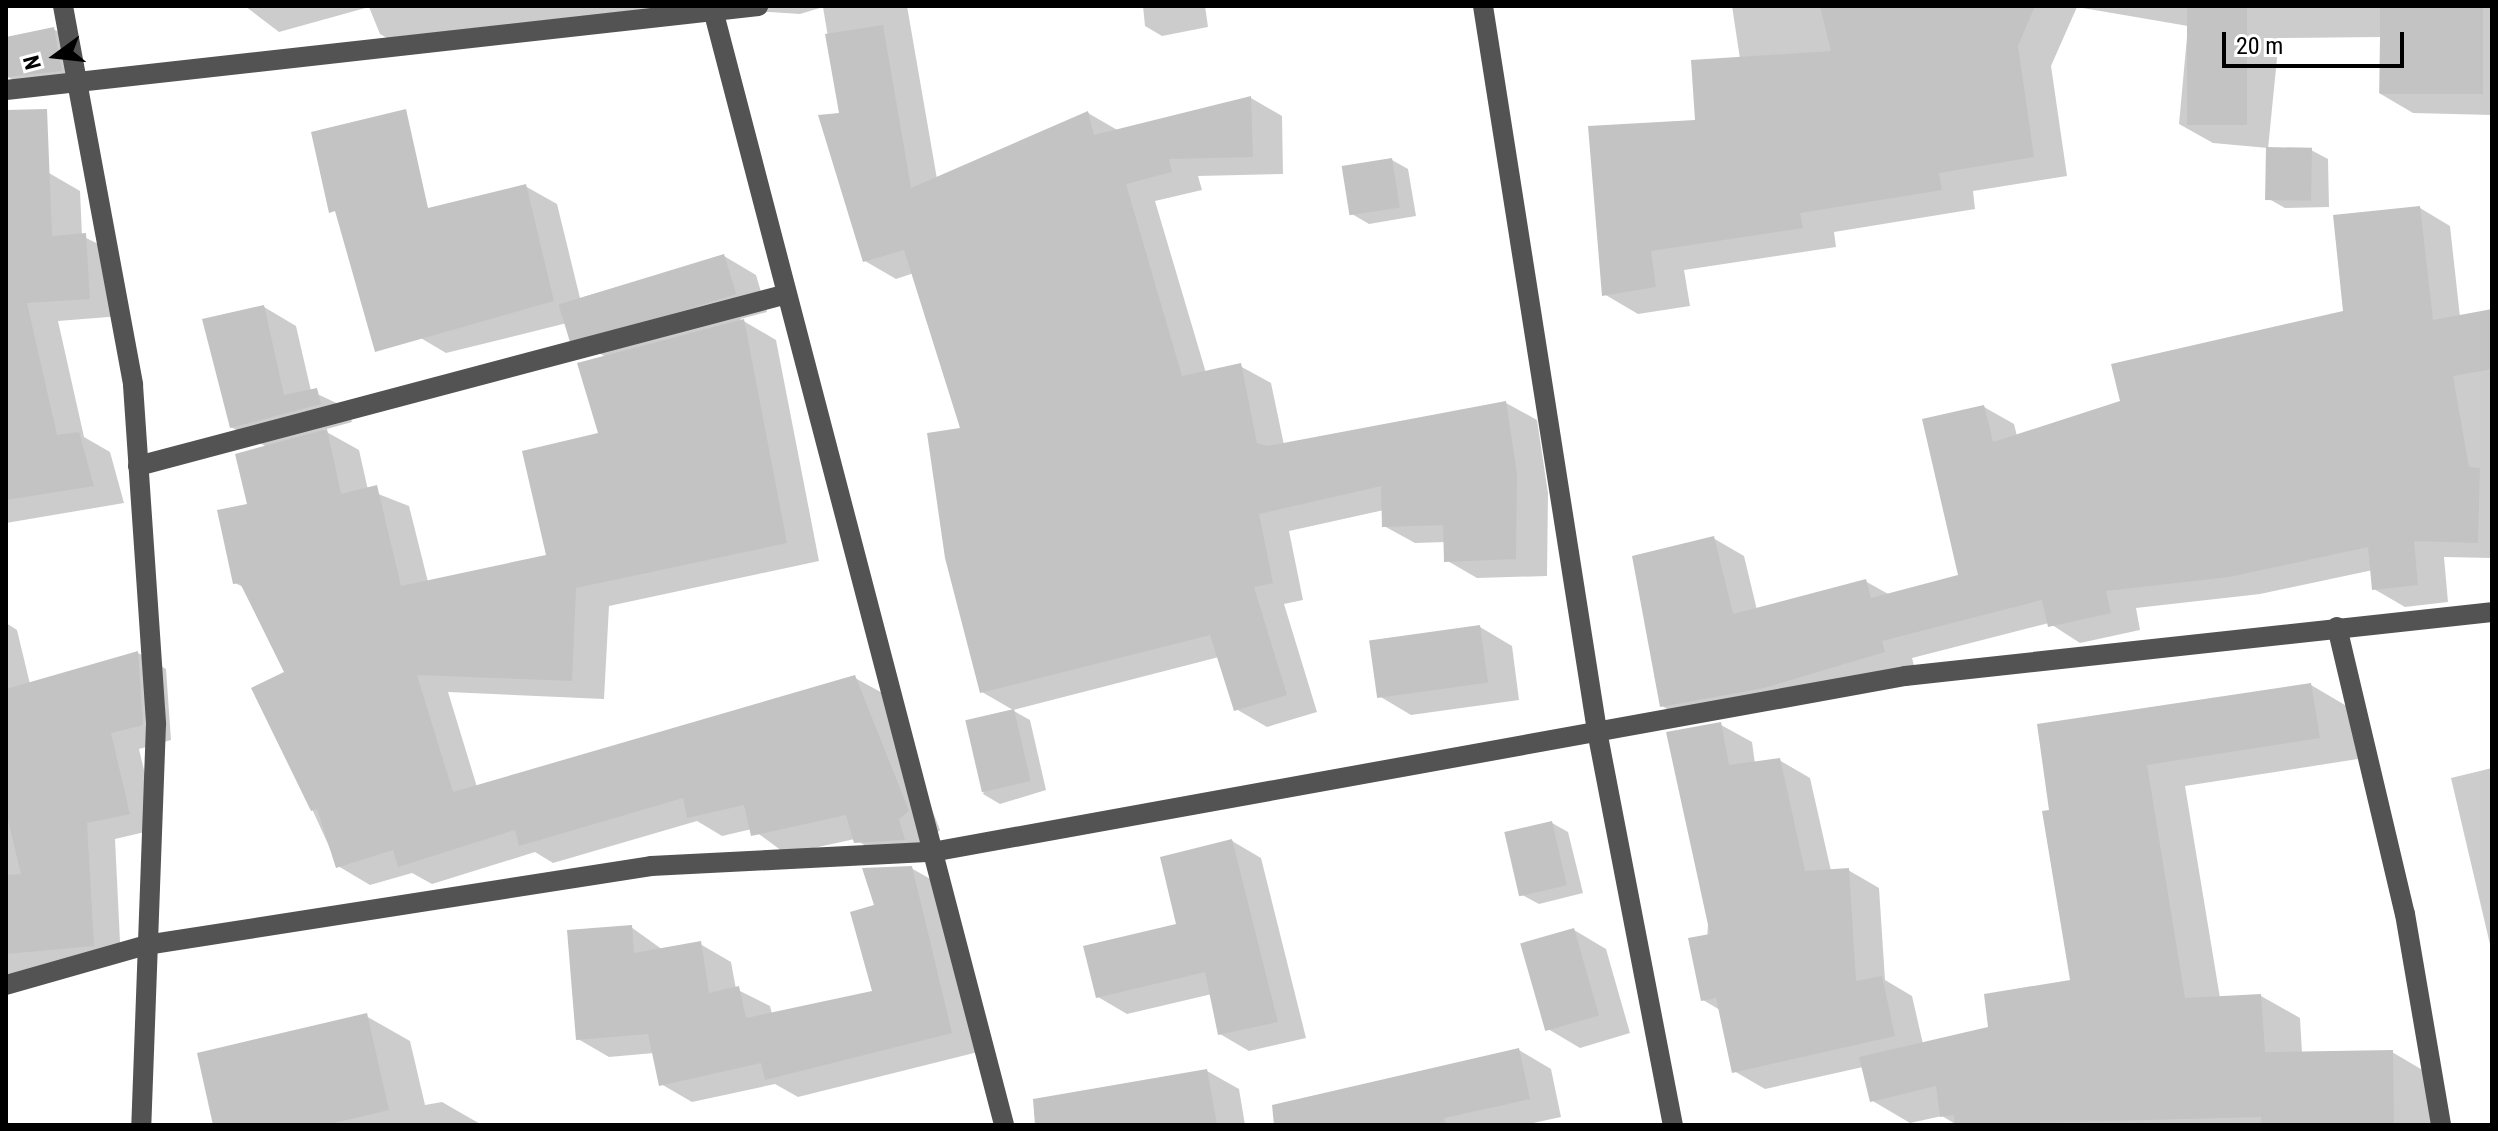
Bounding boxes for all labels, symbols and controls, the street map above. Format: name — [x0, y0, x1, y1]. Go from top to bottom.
north arrow — [16, 16, 96, 96]
scale bar — [2226, 16, 2408, 66]
text: 20 m — [2236, 32, 2283, 60]
text: N — [19, 53, 46, 72]

